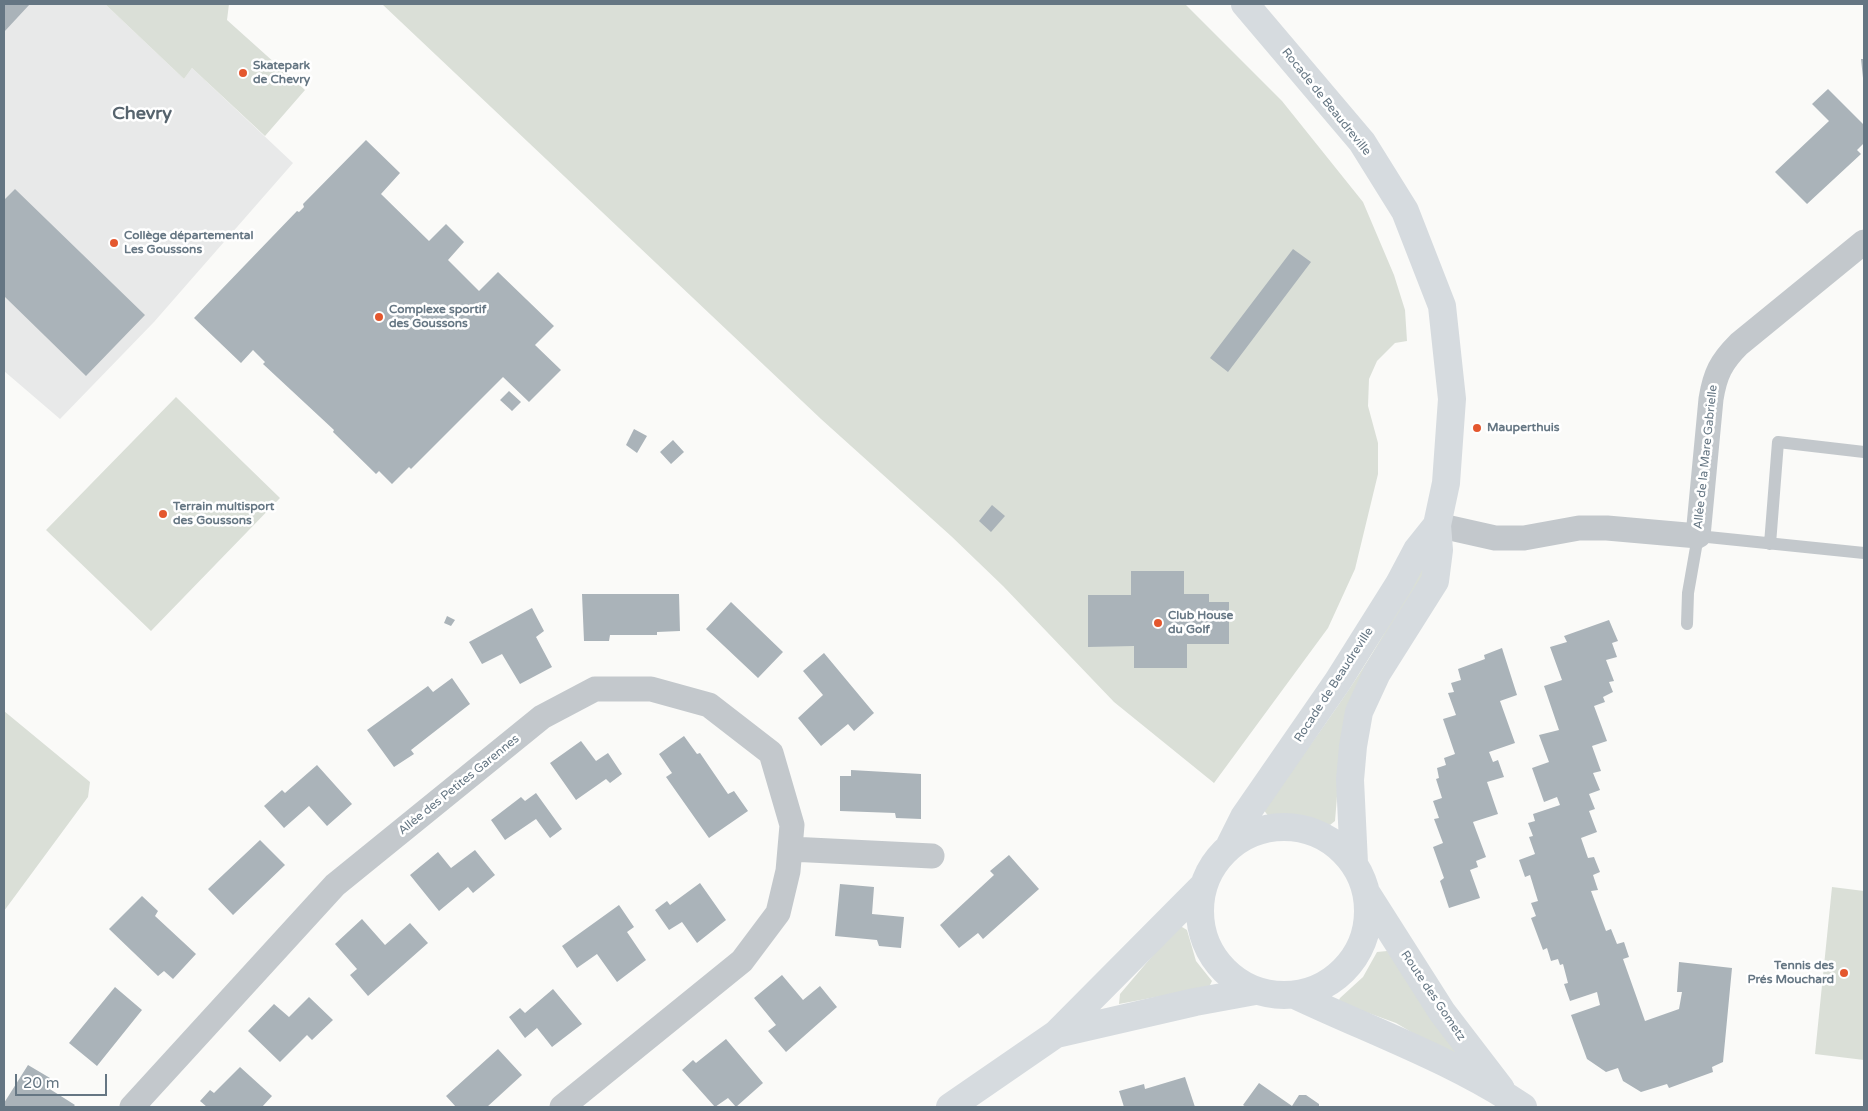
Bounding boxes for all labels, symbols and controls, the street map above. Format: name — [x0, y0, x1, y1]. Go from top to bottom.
street label: Rocade de Beaudreville — [1278, 45, 1374, 159]
place label: Skatepark de Chevry — [253, 59, 310, 87]
marker: Skatepark de Chevry — [237, 67, 249, 79]
district label: Chevry — [112, 103, 172, 125]
place label: Collège départemental Les Goussons — [124, 229, 254, 257]
marker: Collège départemental Les Goussons — [108, 237, 120, 249]
place label: Complexe sportif des Goussons — [389, 303, 486, 331]
marker: Complexe sportif des Goussons — [373, 311, 385, 323]
street label: Allée de la Mare Gabrielle — [1691, 384, 1721, 530]
place label: Mauperthuis — [1487, 421, 1559, 435]
marker: Mauperthuis — [1471, 422, 1483, 434]
place label: Terrain multisport des Goussons — [173, 500, 274, 528]
marker: Terrain multisport des Goussons — [157, 508, 169, 520]
place label: Club House du Golf — [1168, 609, 1233, 637]
marker: Club House du Golf — [1152, 617, 1164, 629]
street label: Rocade de Beaudreville — [1292, 625, 1376, 745]
street label: Allée des Petites Garennes — [396, 732, 522, 838]
street label: Route des Gometz — [1398, 948, 1468, 1044]
place label: Tennis des Prés Mouchard — [1747, 959, 1834, 987]
marker: Tennis des Prés Mouchard — [1838, 967, 1850, 979]
scale bar — [18, 1064, 110, 1096]
text: 20 m — [23, 1074, 60, 1092]

